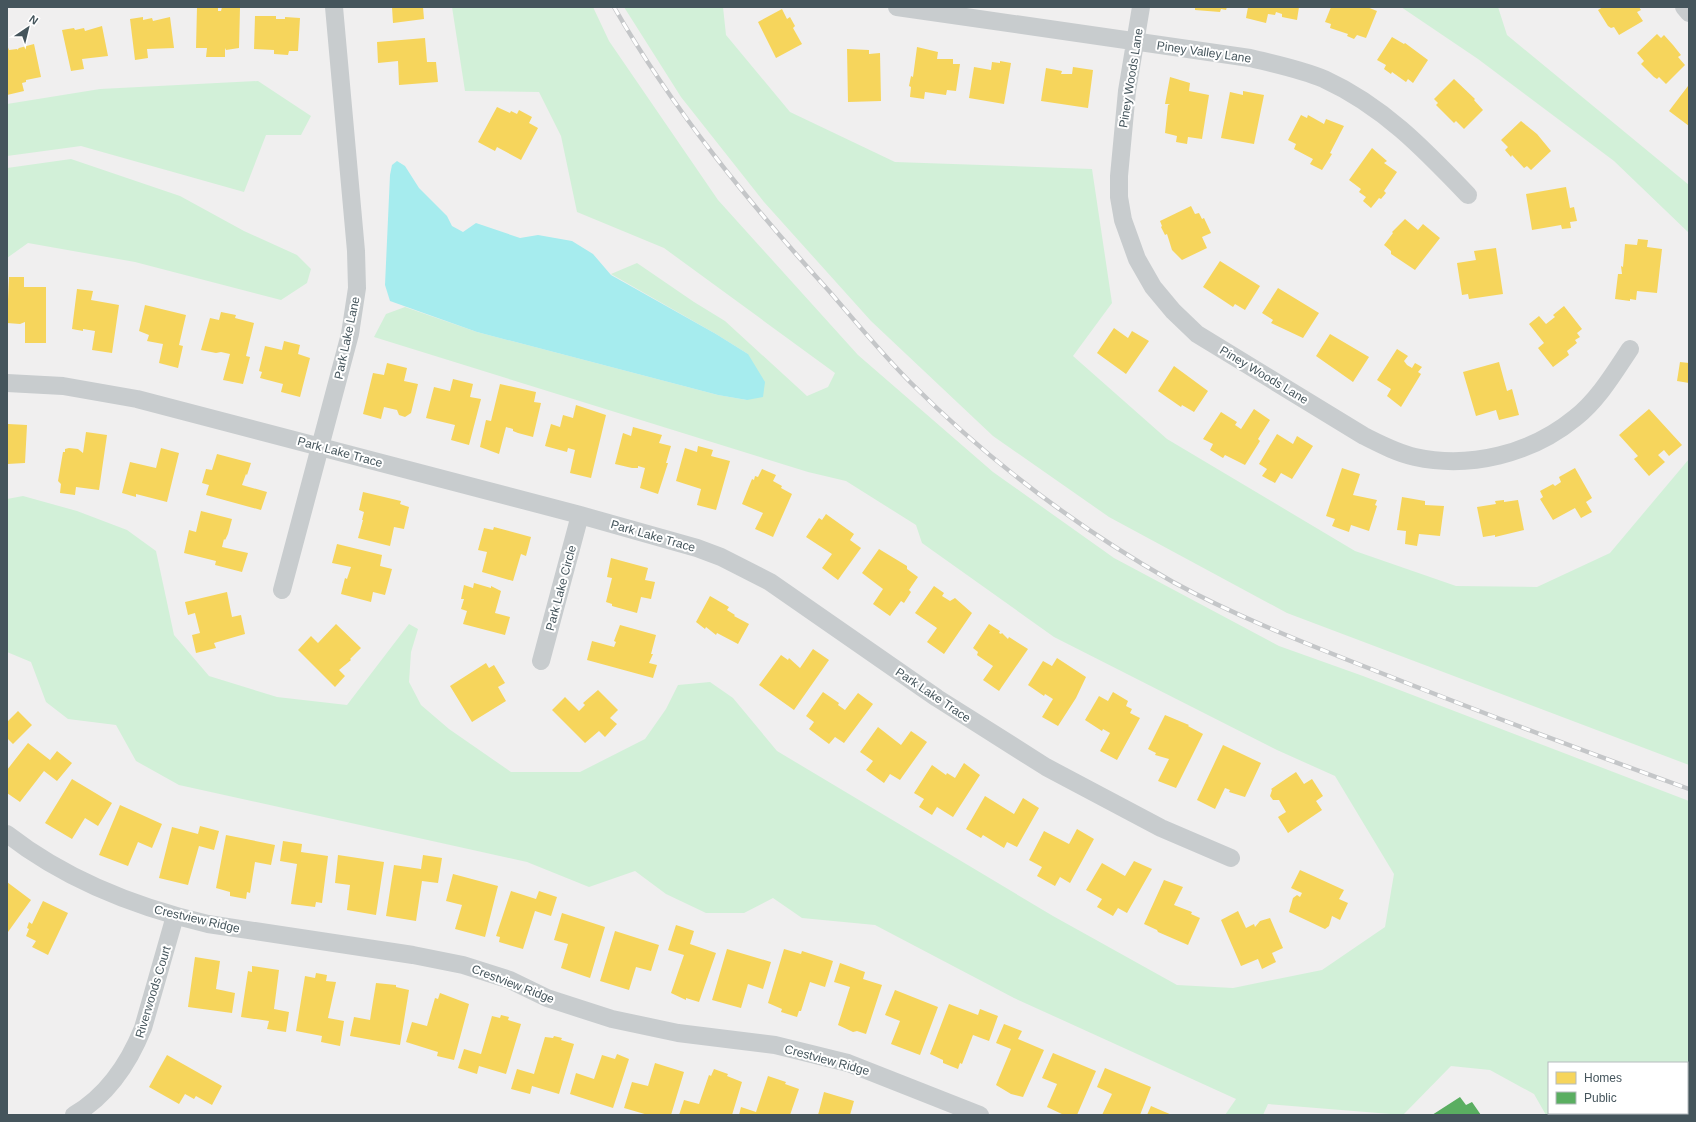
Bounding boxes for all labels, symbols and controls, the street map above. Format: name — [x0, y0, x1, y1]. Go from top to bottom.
north arrow — [8, 8, 48, 48]
text: N — [27, 13, 40, 27]
street label: Piney Woods Lane — [1116, 27, 1146, 129]
street label: Piney Valley Lane — [1156, 38, 1252, 66]
street label: Park Lake Lane — [331, 295, 363, 381]
street label: Piney Woods Lane — [1217, 343, 1311, 407]
street label: Park Lake Trace — [296, 434, 384, 470]
street label: Park Lake Trace — [609, 517, 697, 555]
street label: Park Lake Circle — [543, 543, 579, 632]
street label: Park Lake Trace — [893, 665, 973, 725]
street label: Crestview Ridge — [153, 902, 241, 936]
street label: Riverwoods Court — [132, 944, 174, 1040]
street label: Crestview Ridge — [470, 962, 557, 1006]
street label: Crestview Ridge — [783, 1042, 871, 1078]
legend — [1548, 1062, 1688, 1114]
text: Homes — [1584, 1071, 1622, 1085]
text: Public — [1584, 1091, 1617, 1105]

